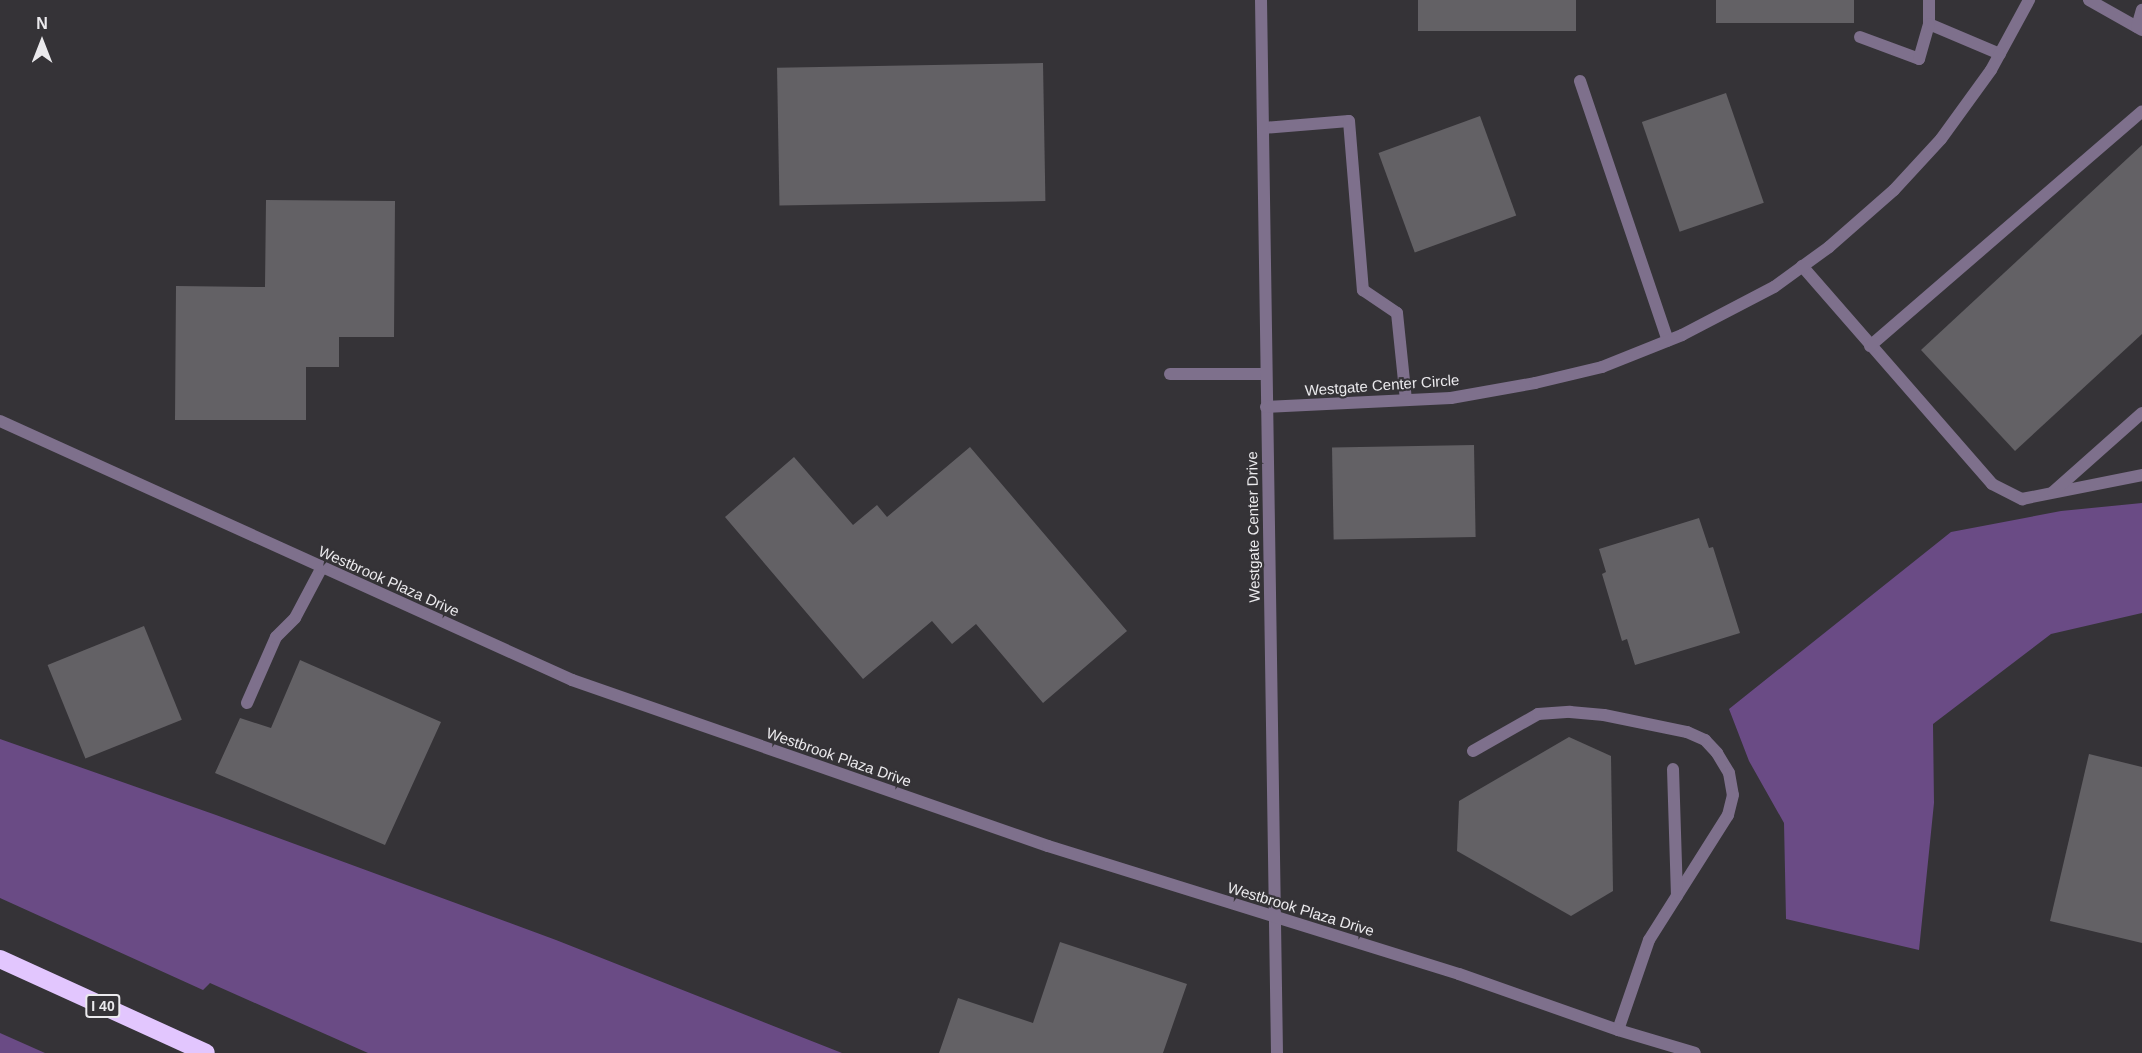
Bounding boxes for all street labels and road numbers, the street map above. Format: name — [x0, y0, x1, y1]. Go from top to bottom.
street label: Westgate Center Circle — [1304, 371, 1460, 399]
street label: Westgate Center Drive — [1243, 451, 1263, 603]
street label: Westbrook Plaza Drive — [316, 542, 462, 620]
street label: Westbrook Plaza Drive — [764, 724, 914, 790]
street label: Westbrook Plaza Drive — [1226, 878, 1376, 940]
road number: I 40 — [85, 995, 121, 1017]

